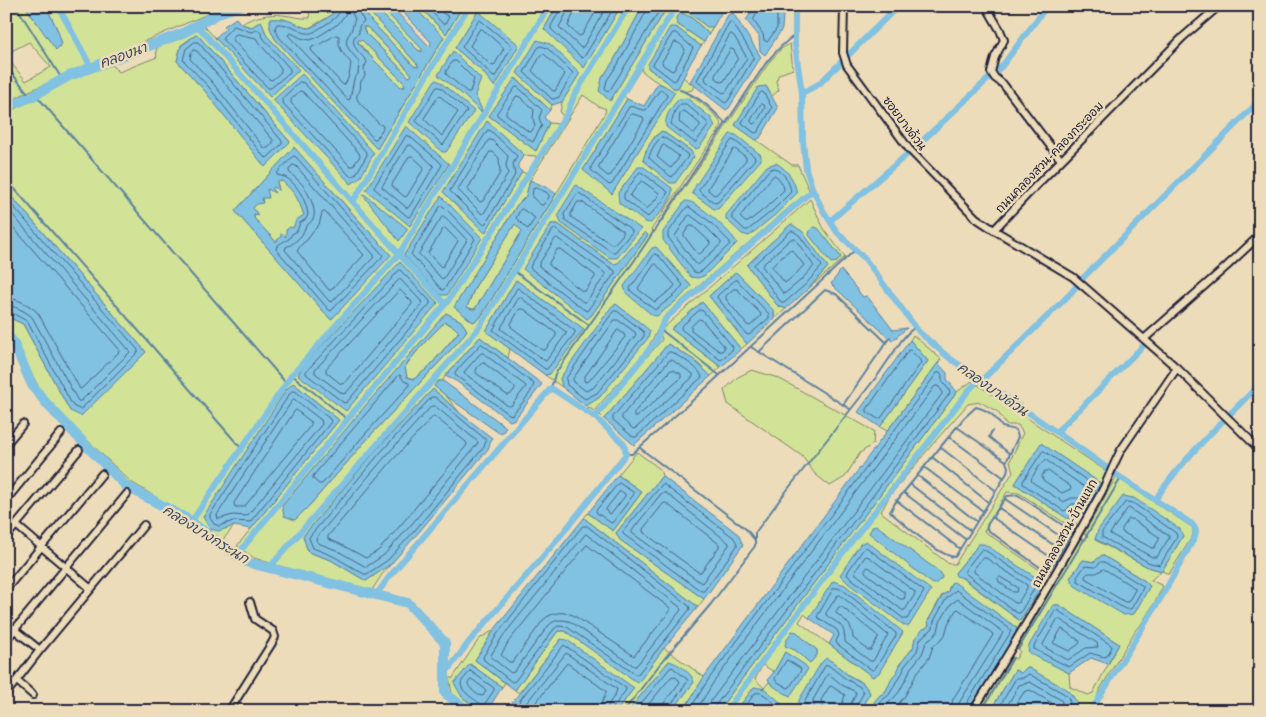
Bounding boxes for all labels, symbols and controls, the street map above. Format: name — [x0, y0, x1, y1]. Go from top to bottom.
water label: คลองนา — [97, 38, 150, 72]
street label: ซอยบางด้วน — [880, 93, 930, 153]
street label: ถนนคลองสวน-คลองกระออม — [992, 98, 1106, 216]
water label: คลองบางด้วน — [954, 358, 1032, 420]
street label: ถนนคลองสวน-บ้านแขก — [1028, 476, 1100, 590]
water label: คลองบางกระนก — [160, 500, 253, 568]

